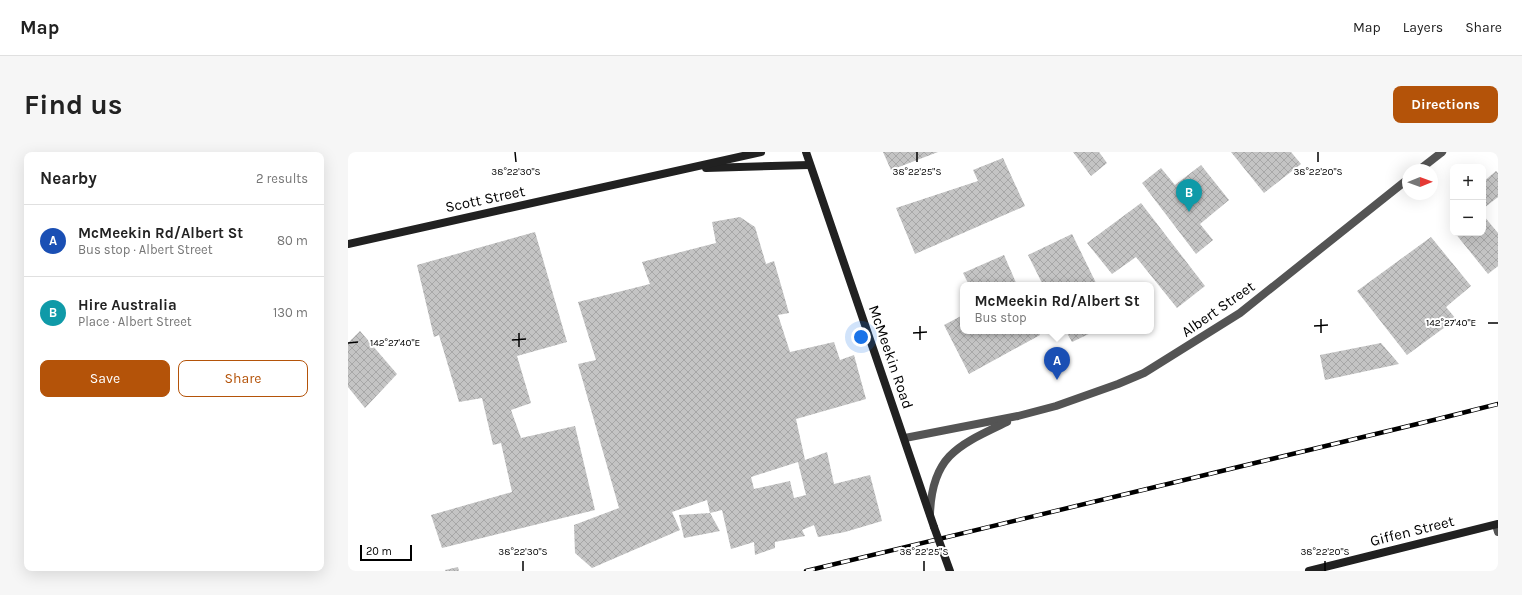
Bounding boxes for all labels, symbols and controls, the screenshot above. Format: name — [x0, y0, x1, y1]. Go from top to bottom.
text: Map — [20, 17, 59, 39]
text: Map — [1353, 19, 1381, 36]
text: Layers — [1403, 19, 1443, 36]
text: Share — [1465, 19, 1502, 36]
button: Directions — [1393, 86, 1498, 123]
text: Find us — [24, 88, 123, 121]
north arrow — [1402, 164, 1438, 200]
map controls — [1450, 164, 1486, 236]
button: + — [1450, 164, 1486, 200]
text: 38°22'30"S — [491, 166, 541, 178]
text: 38°22'25"S — [893, 166, 941, 178]
text: 38°22'20"S — [1293, 166, 1343, 178]
text: Nearby — [40, 168, 97, 188]
text: 2 results — [256, 171, 308, 186]
pin: B — [1176, 179, 1202, 212]
street label: Scott Street — [443, 182, 527, 216]
button: − — [1450, 200, 1486, 236]
text: McMeekin Rd/Albert St — [78, 224, 243, 242]
text: A — [49, 233, 57, 248]
text: 80 m — [277, 233, 308, 248]
text: Bus stop · Albert Street — [78, 242, 213, 257]
street label: Albert Street — [1178, 277, 1258, 341]
popup — [960, 282, 1154, 334]
text: McMeekin Rd/Albert St — [974, 292, 1140, 310]
text: Hire Australia — [78, 296, 177, 314]
street label: McMeekin Road — [865, 303, 917, 411]
text: B — [49, 305, 57, 320]
text: 130 m — [273, 305, 308, 320]
text: Bus stop — [974, 310, 1027, 325]
text: Place · Albert Street — [78, 314, 192, 329]
text: 142°27'40"E — [1426, 317, 1476, 329]
your location — [851, 327, 871, 347]
text: 142°27'40"E — [370, 337, 420, 349]
pin: A — [1044, 347, 1070, 380]
button: Save — [40, 360, 170, 397]
button: Share — [178, 360, 308, 397]
street label: Giffen Street — [1368, 512, 1456, 550]
scale bar — [360, 543, 412, 562]
text: 20 m — [366, 545, 392, 558]
text: 38°22'30"S — [498, 546, 548, 558]
text: 38°22'25"S — [900, 546, 948, 558]
text: 38°22'20"S — [1300, 546, 1350, 558]

